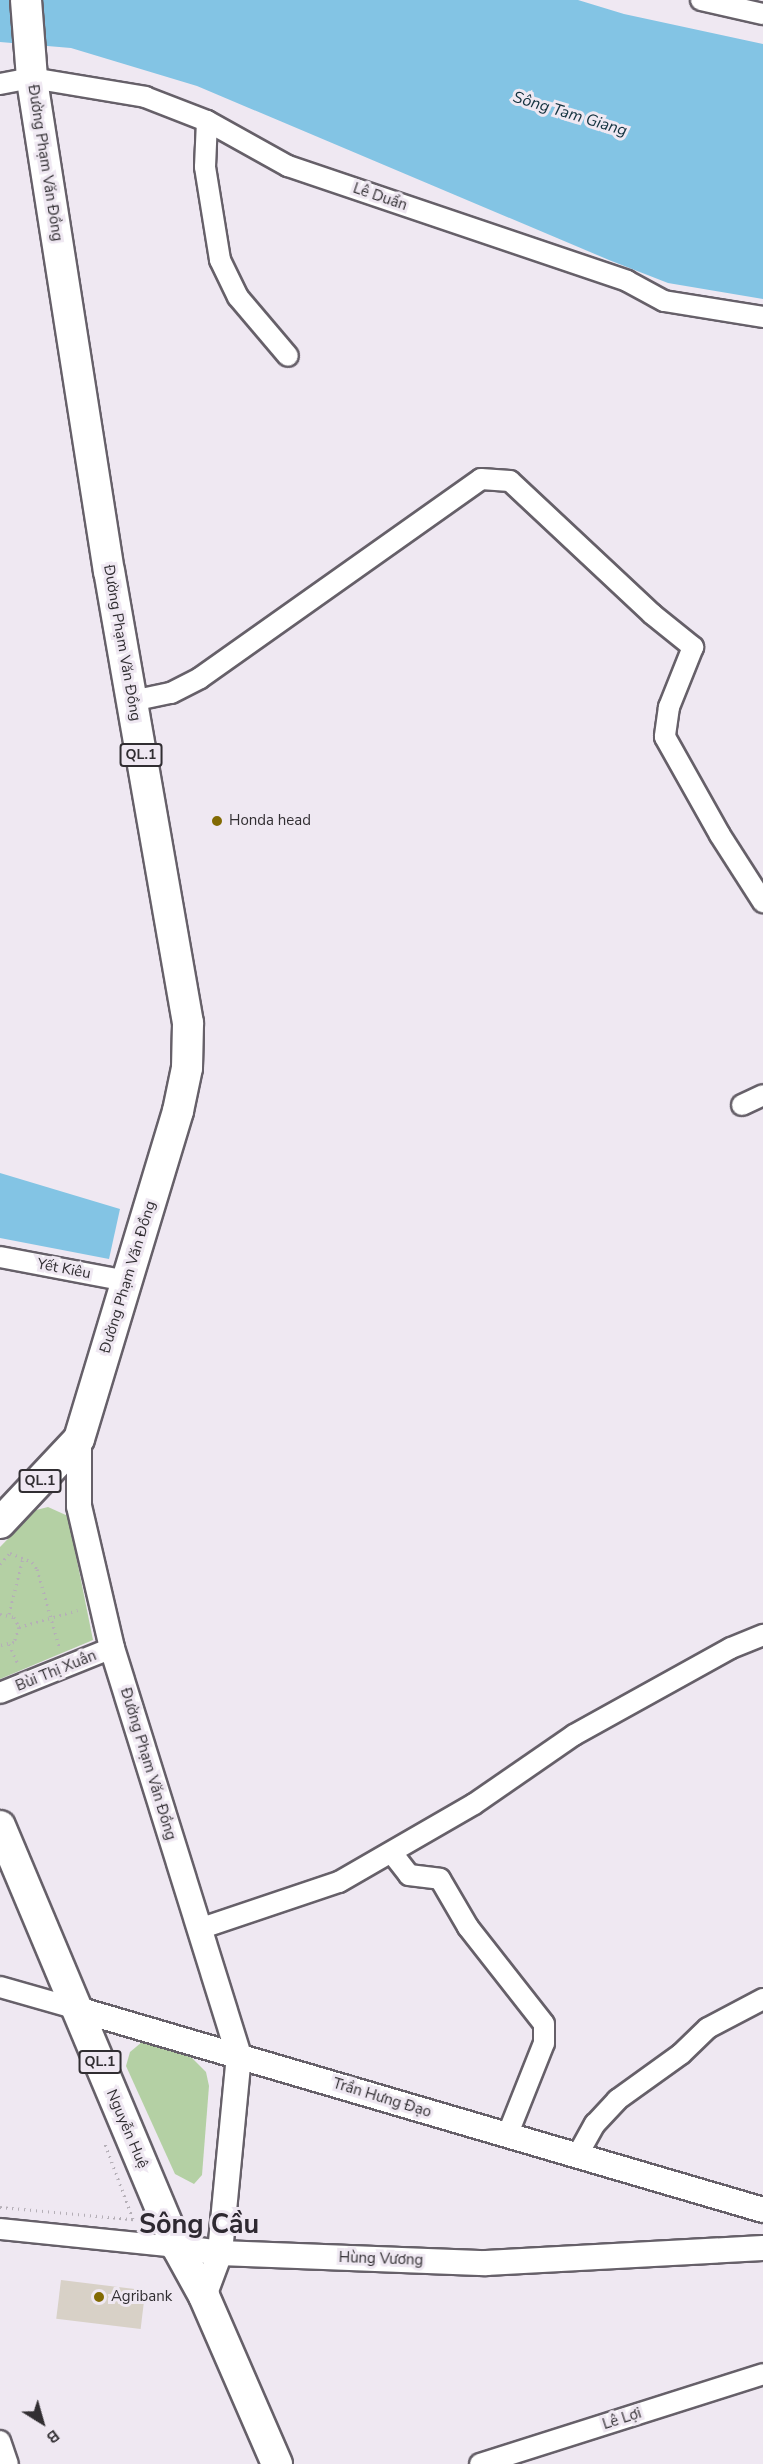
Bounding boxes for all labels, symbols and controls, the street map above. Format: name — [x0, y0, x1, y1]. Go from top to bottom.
street label: Đường Phạm Văn Đồng — [24, 83, 66, 243]
water label: Sông Tam Giang — [511, 88, 629, 140]
street label: Lê Duẩn — [351, 179, 409, 215]
street label: Đường Phạm Văn Đồng — [99, 563, 145, 723]
road number: QL.1 — [118, 744, 164, 766]
place label: Honda head — [229, 812, 311, 830]
marker: Honda head — [210, 814, 224, 828]
street label: Đường Phạm Văn Đồng — [96, 1199, 160, 1355]
street label: Yết Kiêu — [36, 1255, 92, 1283]
road number: QL.1 — [18, 1470, 63, 1492]
street label: Bùi Thị Xuân — [13, 1647, 99, 1695]
street label: Đường Phạm Văn Đồng — [116, 1686, 180, 1842]
road number: QL.1 — [78, 2051, 122, 2073]
street label: Trần Hưng Đạo — [331, 2074, 433, 2122]
street label: Nguyễn Huệ — [102, 2087, 152, 2171]
district label: Sông Cầu — [139, 2209, 259, 2241]
street label: Hùng Vương — [338, 2249, 424, 2269]
place label: Agribank — [111, 2288, 172, 2306]
marker: Agribank — [92, 2290, 106, 2304]
north arrow — [12, 2392, 72, 2452]
street label: Lê Lợi — [600, 2404, 644, 2434]
text: B — [42, 2424, 64, 2448]

